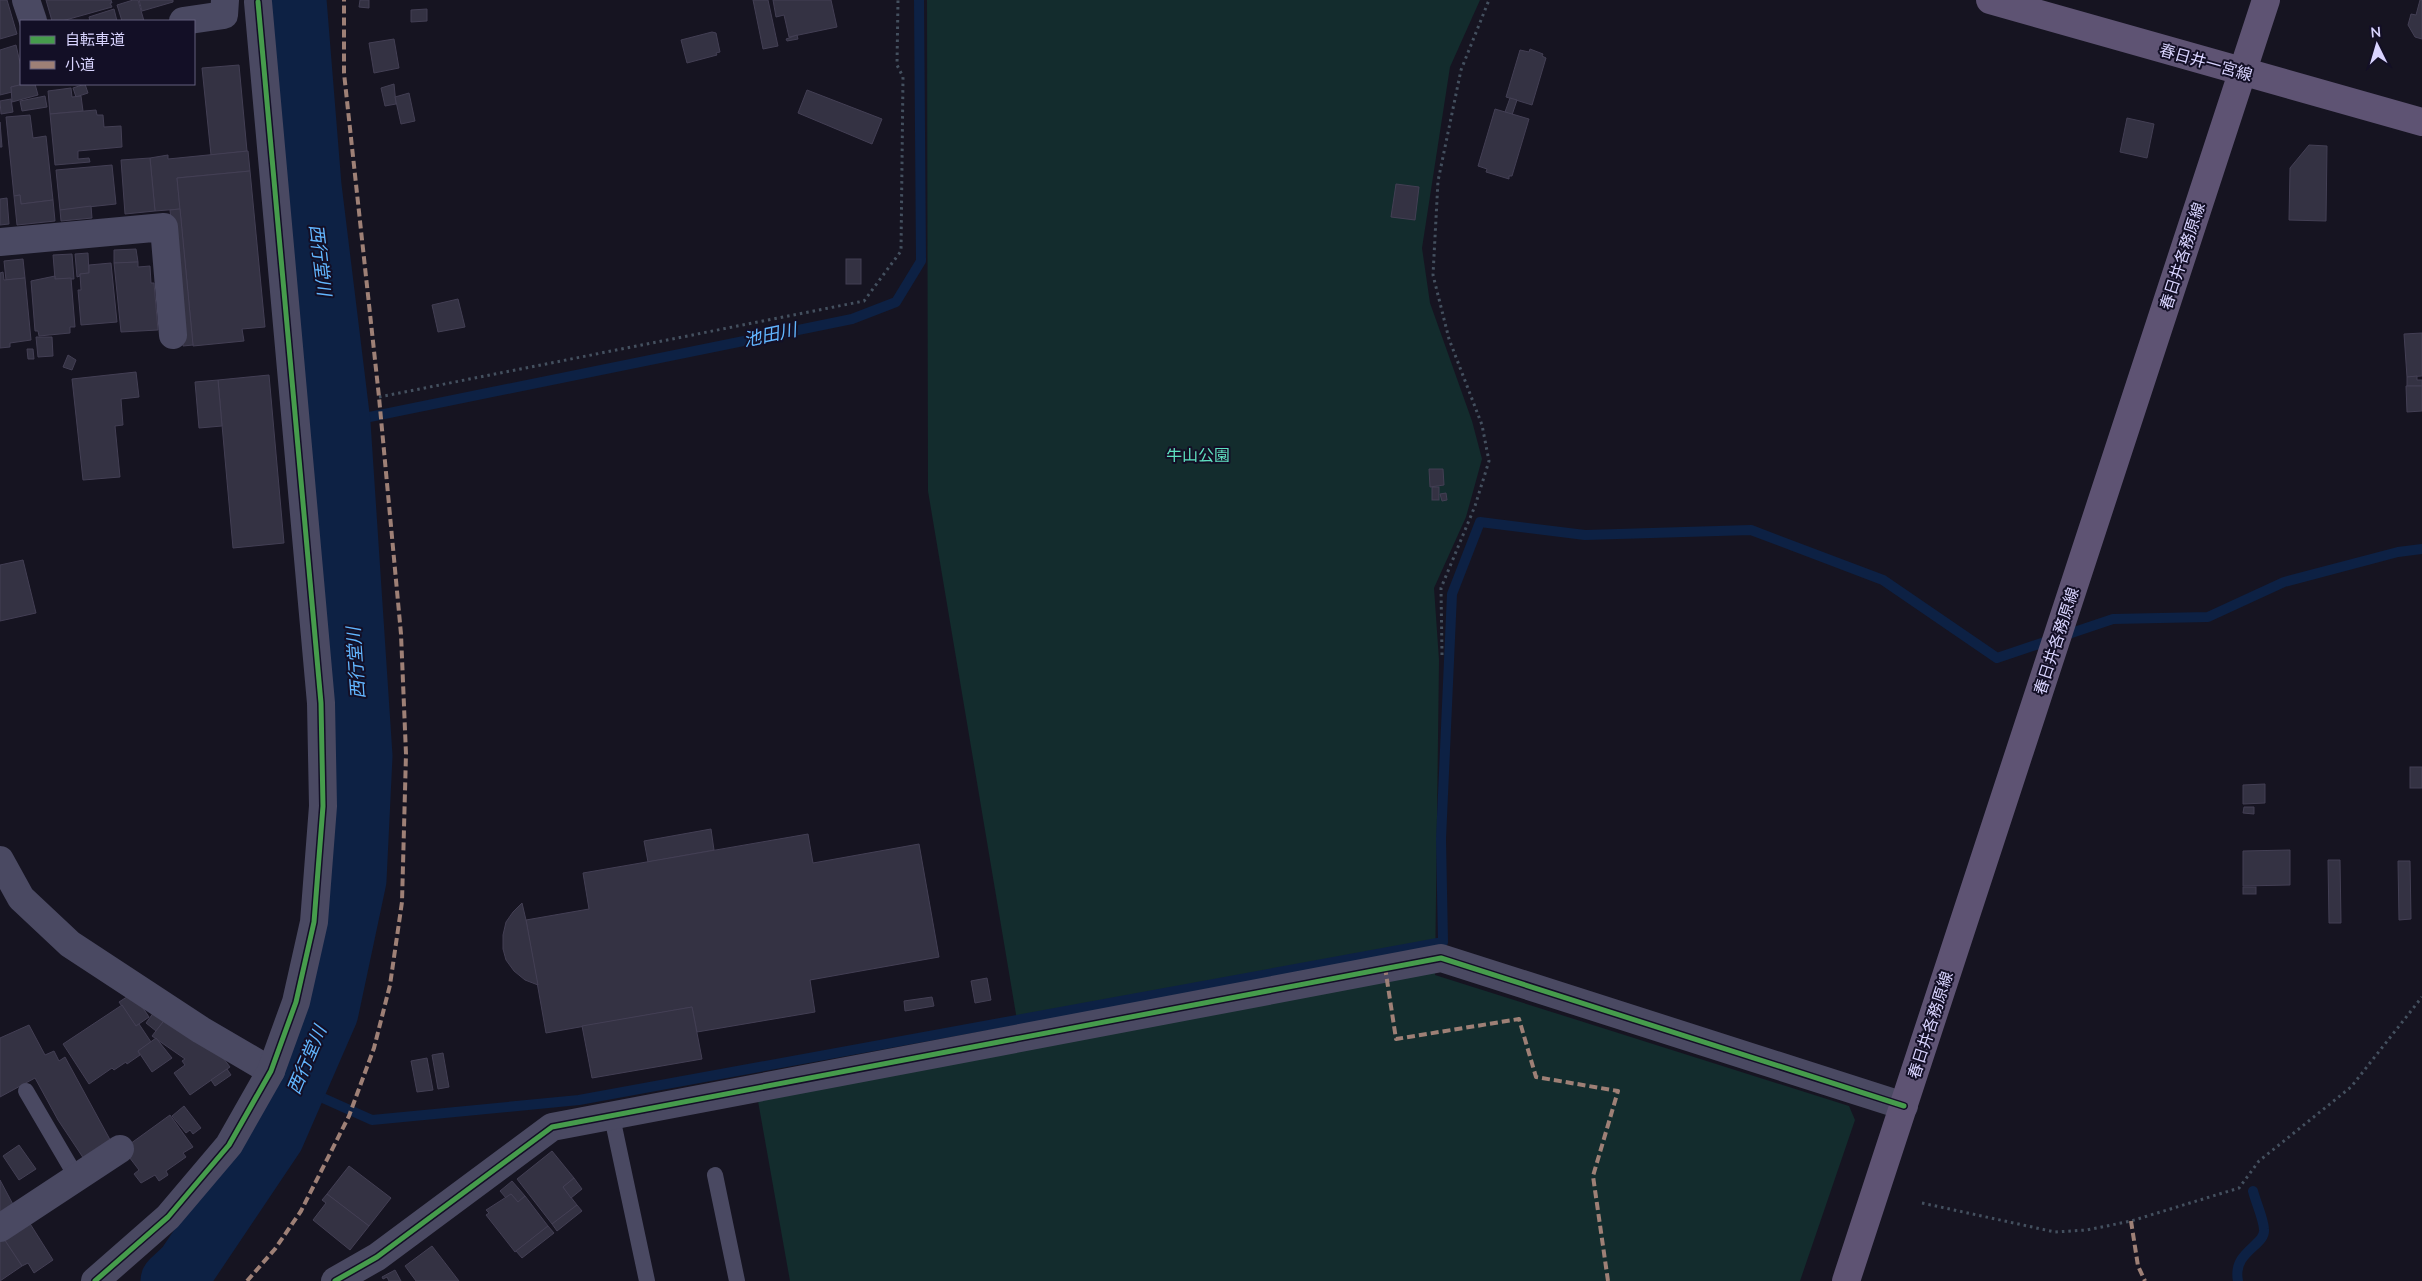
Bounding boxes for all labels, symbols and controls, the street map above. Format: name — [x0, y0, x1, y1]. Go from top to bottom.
legend — [20, 20, 195, 85]
north arrow — [2352, 20, 2402, 70]
text: N — [2370, 23, 2382, 42]
text: 自転車道 — [65, 30, 125, 50]
street label: 春日井一宮線 — [2157, 39, 2255, 87]
text: 小道 — [65, 55, 95, 75]
street label: 春日井各務原線 — [2155, 200, 2211, 313]
water label: 西行堂川 — [304, 223, 337, 299]
water label: 池田川 — [741, 317, 801, 352]
park label: 牛山公園 — [1166, 445, 1230, 467]
street label: 春日井各務原線 — [2029, 585, 2085, 698]
water label: 西行堂川 — [341, 624, 370, 700]
street label: 春日井各務原線 — [1903, 969, 1959, 1082]
water label: 西行堂川 — [282, 1020, 333, 1098]

